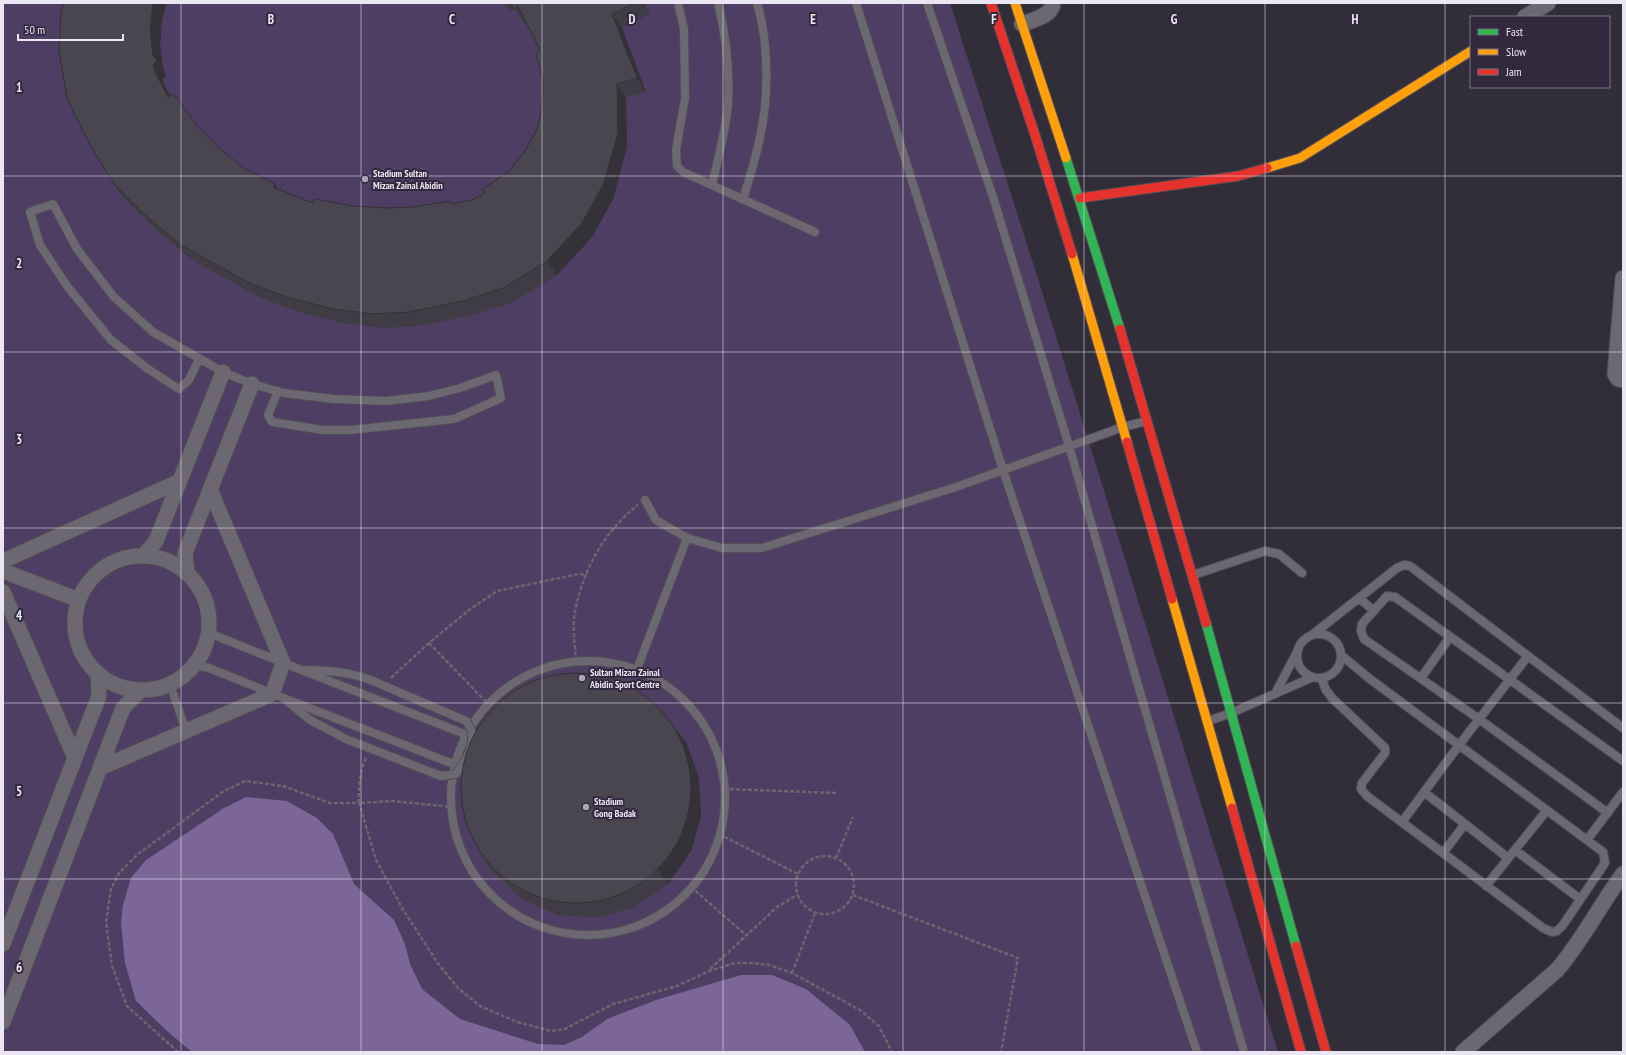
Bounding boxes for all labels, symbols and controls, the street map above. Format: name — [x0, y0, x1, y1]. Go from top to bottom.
text: B — [268, 11, 274, 28]
text: C — [449, 11, 455, 28]
text: D — [629, 11, 636, 28]
text: E — [810, 11, 816, 28]
text: F — [991, 11, 997, 28]
text: G — [1171, 11, 1178, 28]
text: H — [1352, 11, 1359, 28]
scale bar — [18, 16, 123, 42]
legend — [1470, 16, 1610, 88]
text: 50 m — [24, 22, 45, 37]
text: Fast — [1506, 24, 1524, 39]
text: Slow — [1506, 44, 1527, 59]
text: Jam — [1505, 64, 1522, 79]
text: 1 — [16, 79, 22, 96]
place label: Stadium Sultan Mizan Zainal Abidin — [373, 167, 443, 192]
marker: Stadium Sultan Mizan Zainal Abidin — [360, 174, 370, 184]
text: 2 — [16, 255, 22, 272]
text: 3 — [16, 431, 22, 448]
text: 4 — [16, 607, 23, 624]
place label: Sultan Mizan Zainal Abidin Sport Centre — [589, 666, 661, 691]
marker: Sultan Mizan Zainal Abidin Sport Centre — [577, 673, 587, 683]
text: 5 — [16, 783, 22, 800]
place label: Stadium Gong Badak — [594, 795, 637, 820]
marker: Stadium Gong Badak — [581, 802, 591, 812]
text: 6 — [16, 959, 22, 976]

